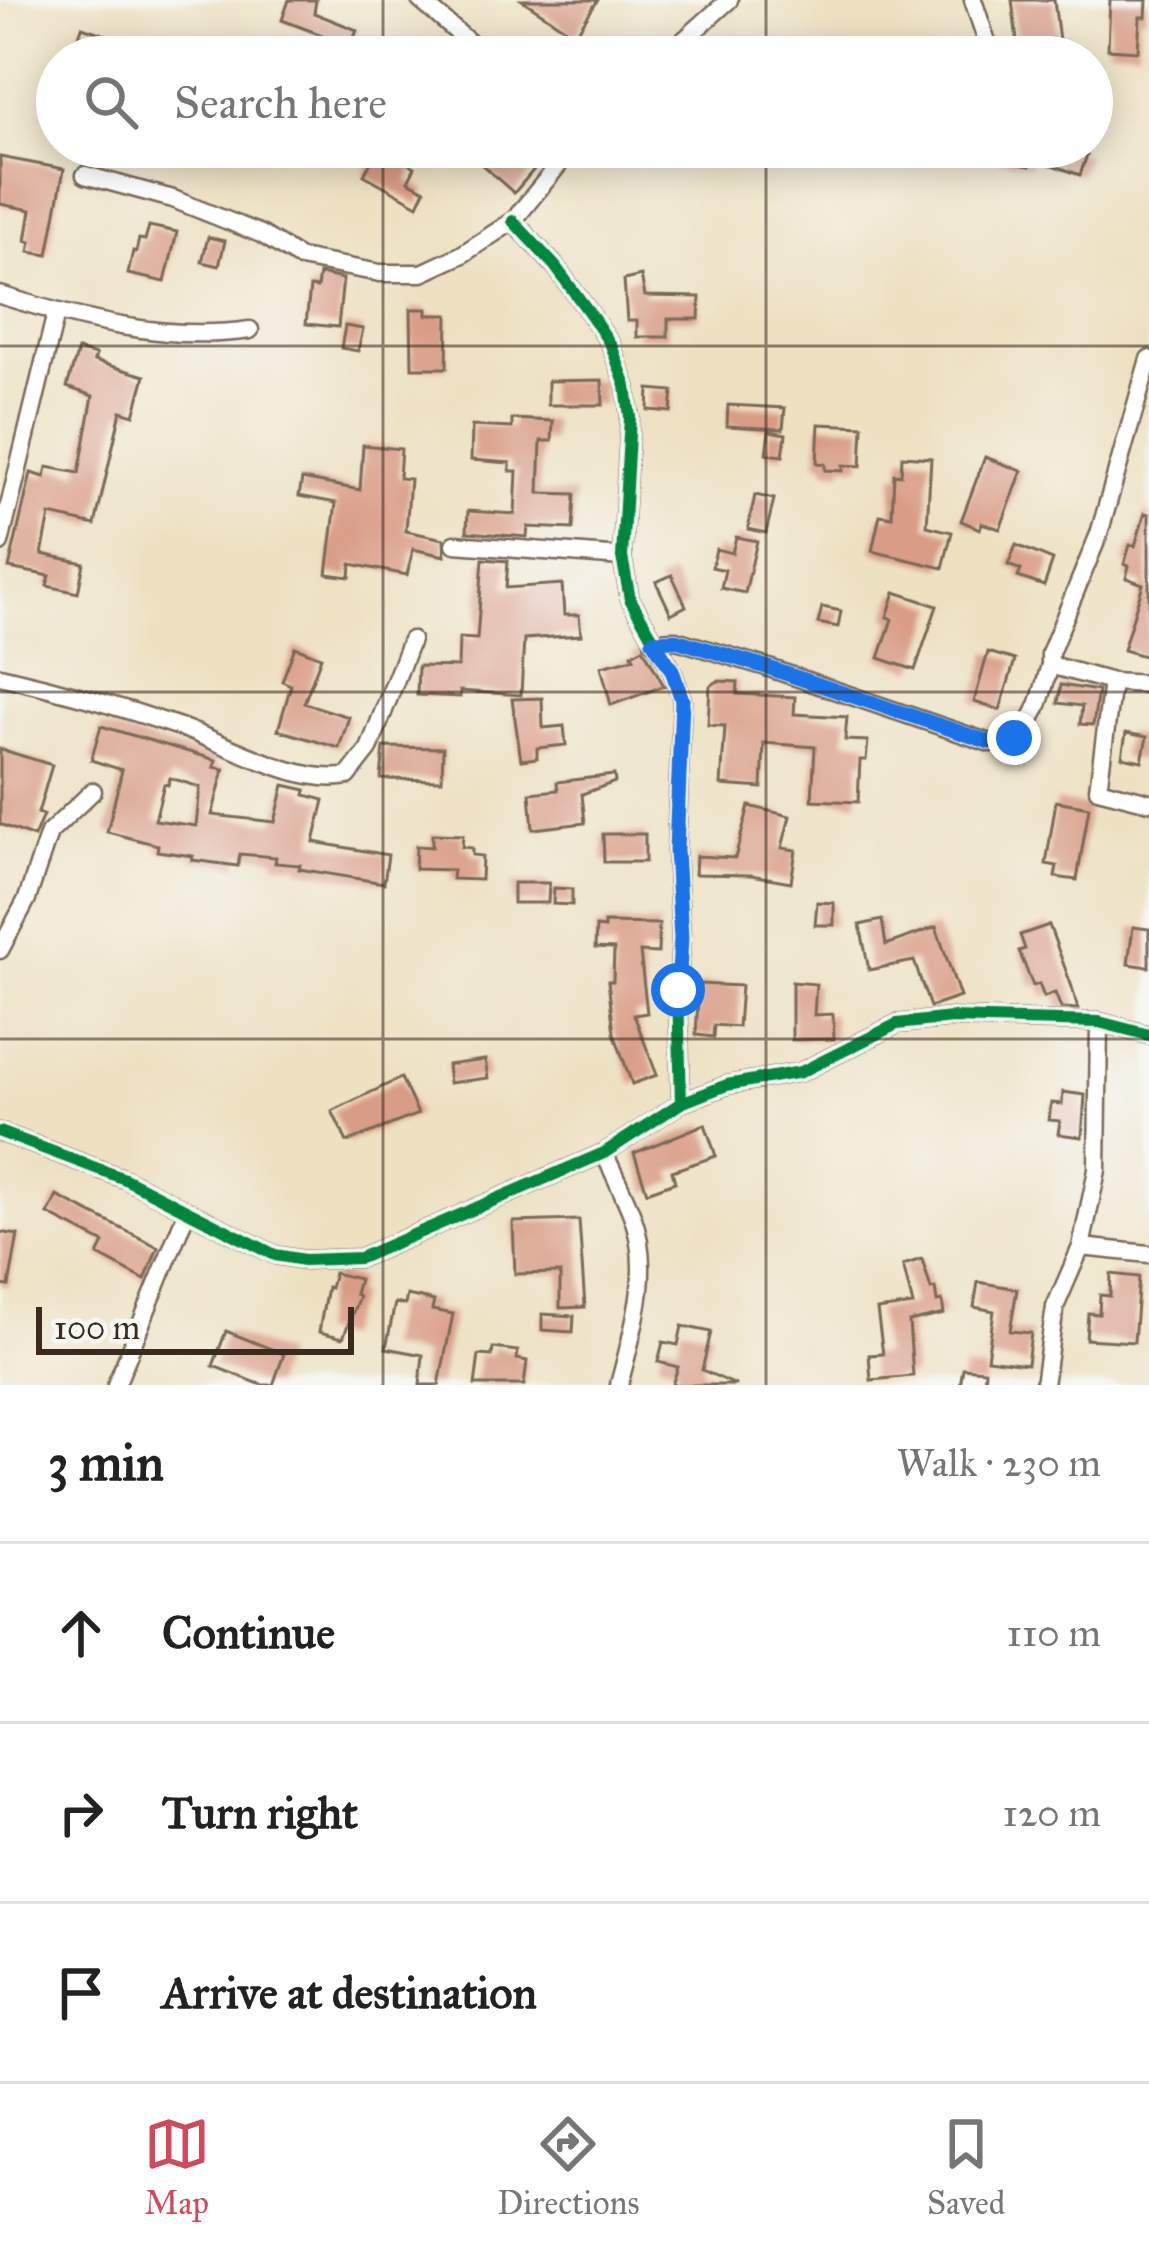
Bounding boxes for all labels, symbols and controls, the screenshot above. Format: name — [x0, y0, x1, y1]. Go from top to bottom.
search box — [36, 36, 1113, 168]
icon: search — [78, 69, 144, 135]
text: Search here — [174, 75, 387, 130]
route end — [987, 711, 1041, 765]
route start — [651, 963, 705, 1017]
scale bar — [36, 1301, 354, 1354]
text: 100 m — [54, 1308, 140, 1348]
text: 3 min — [48, 1432, 164, 1494]
text: Walk · 230 m — [897, 1439, 1101, 1487]
icon: ahead — [48, 1600, 114, 1666]
text: Continue — [162, 1605, 335, 1660]
text: 110 m — [1006, 1609, 1101, 1657]
icon: right — [48, 1780, 114, 1846]
text: Turn right — [162, 1785, 358, 1840]
text: 120 m — [1002, 1789, 1101, 1837]
icon: arrive — [48, 1960, 114, 2026]
text: Arrive at destination — [162, 1965, 537, 2020]
tab: Map — [144, 2111, 210, 2223]
tab: Directions — [497, 2111, 639, 2223]
tab: Saved — [927, 2111, 1005, 2223]

